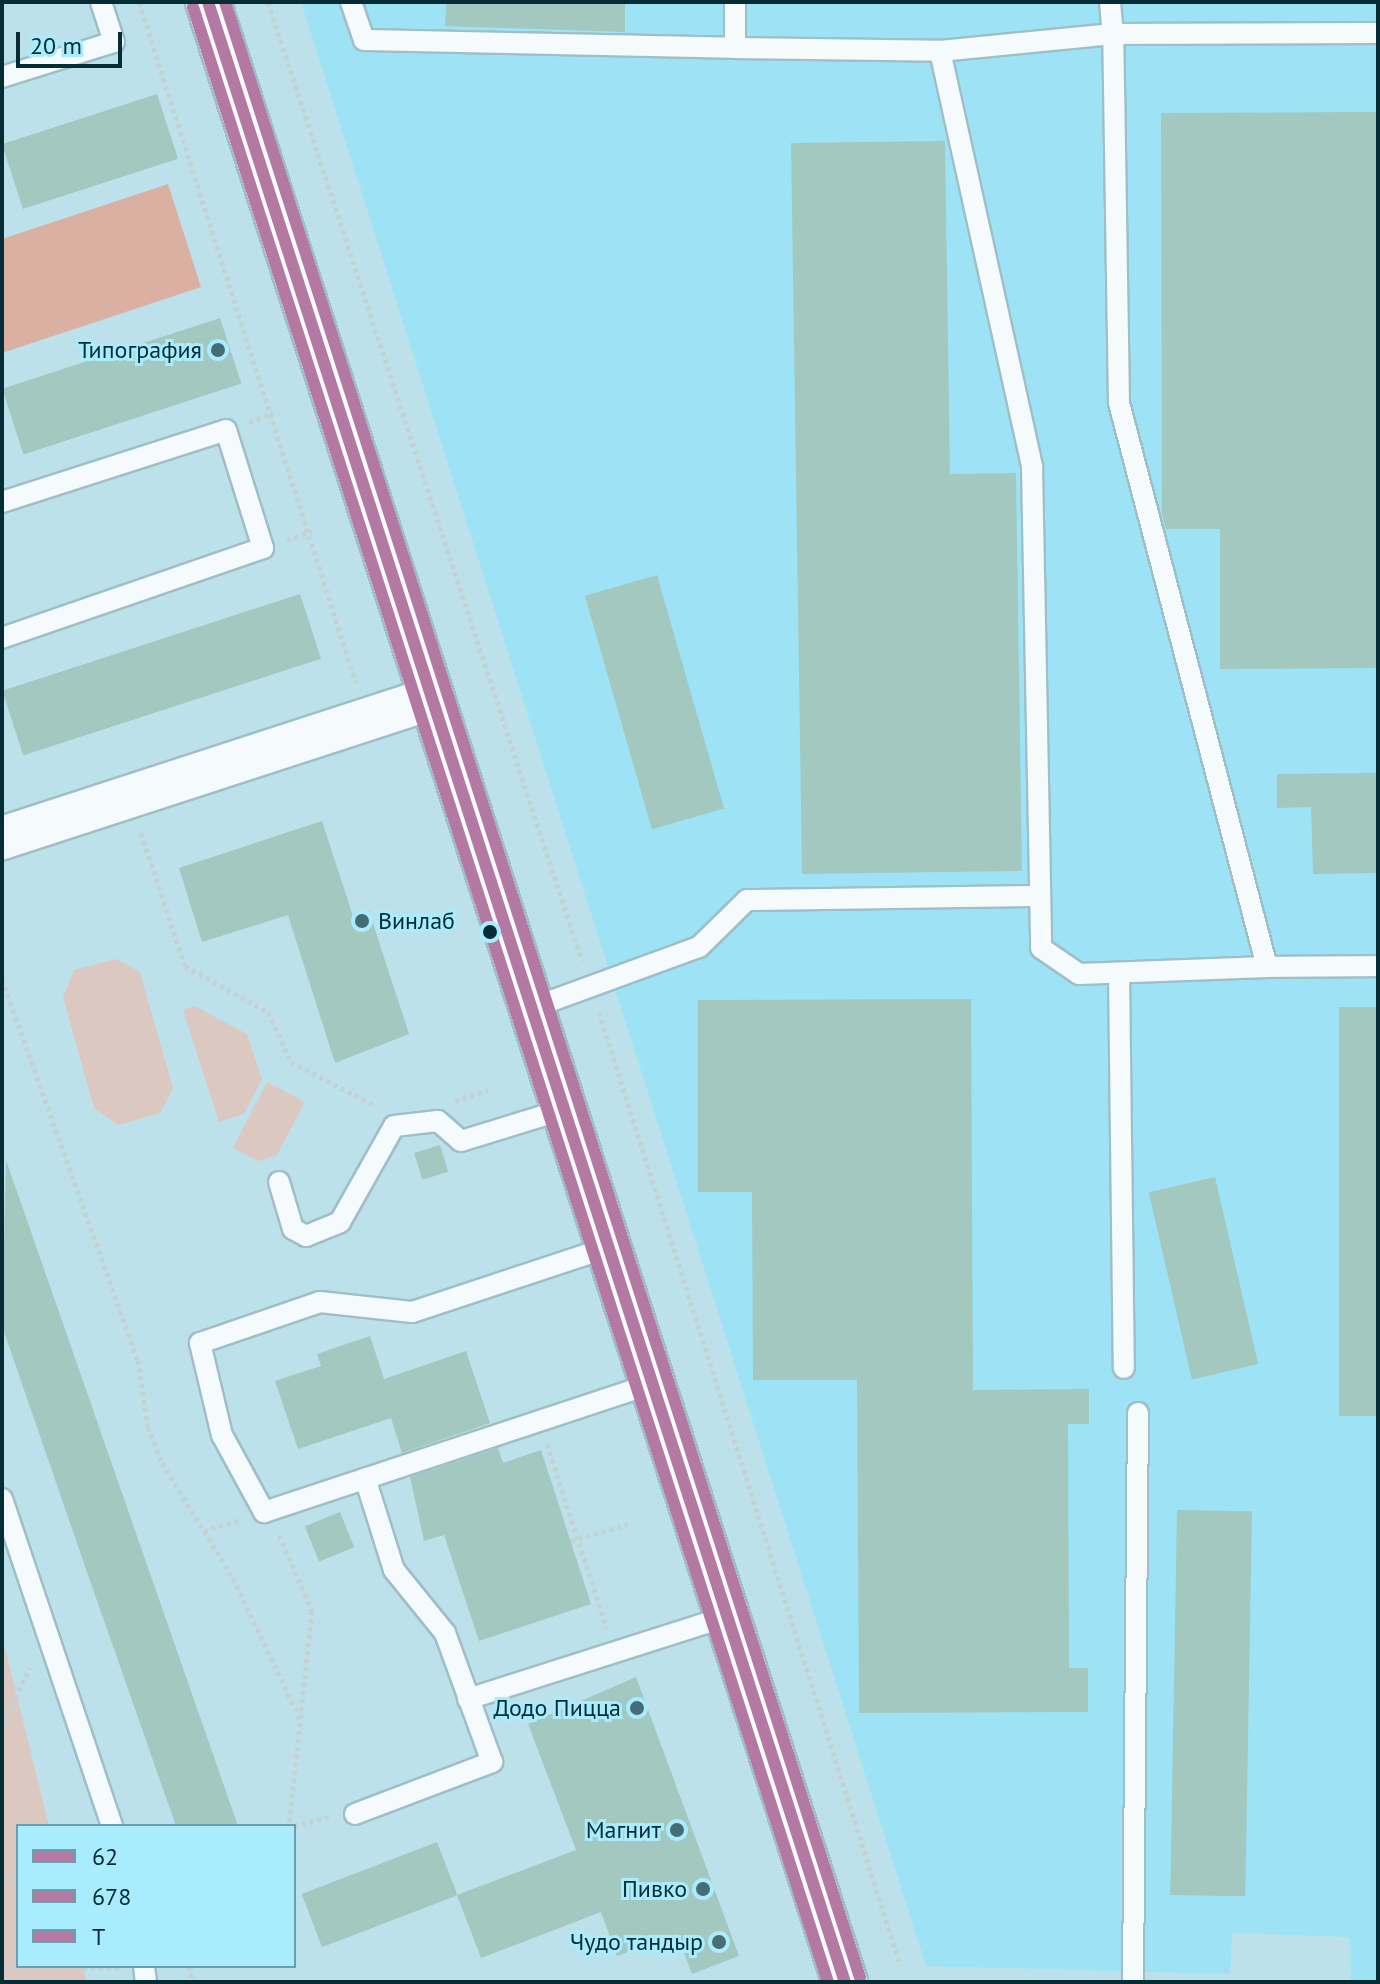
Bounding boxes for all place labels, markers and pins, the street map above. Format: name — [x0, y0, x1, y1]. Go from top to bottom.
place label: Типография — [78, 336, 202, 364]
marker: Типография — [209, 341, 227, 359]
place label: Винлаб — [378, 907, 455, 935]
marker: Винлаб — [353, 912, 371, 930]
unlabelled marker — [482, 924, 498, 940]
place label: Додо Пицца — [493, 1694, 621, 1722]
marker: Додо Пицца — [628, 1699, 646, 1717]
place label: Магнит — [586, 1816, 661, 1844]
marker: Магнит — [668, 1821, 686, 1839]
place label: Пивко — [622, 1875, 687, 1903]
marker: Пивко — [694, 1880, 712, 1898]
place label: Чудо тандыр — [569, 1928, 703, 1956]
marker: Чудо тандыр — [710, 1933, 728, 1951]

